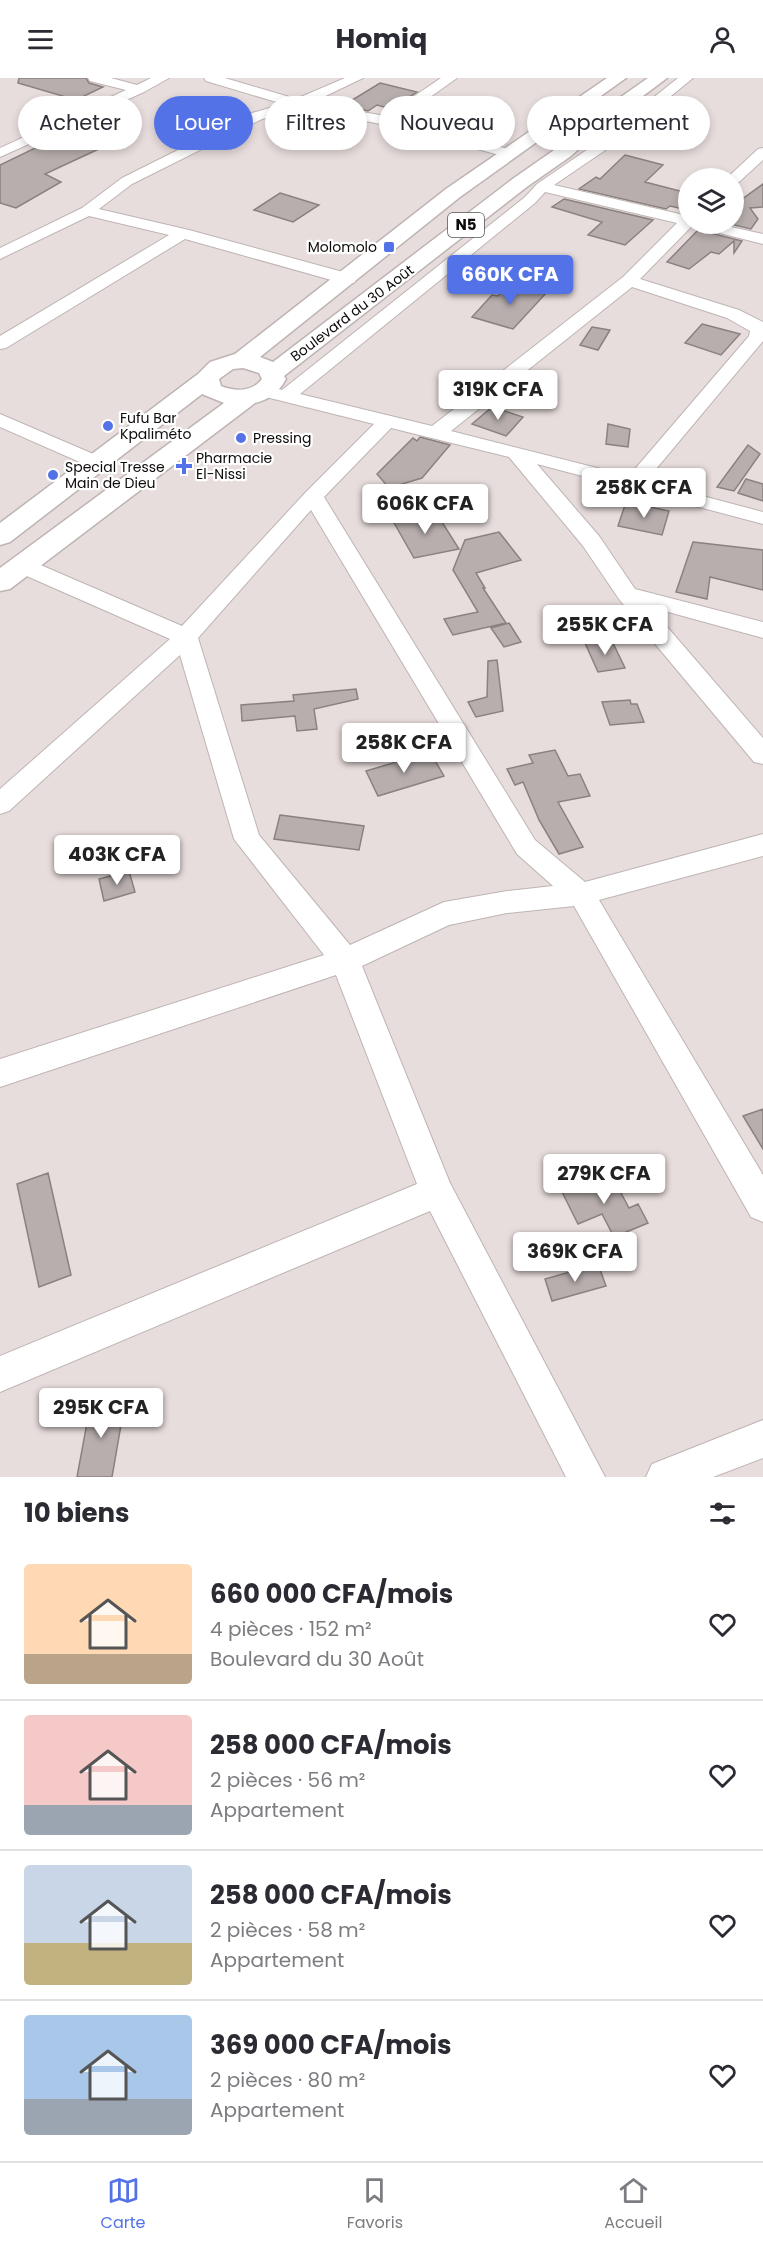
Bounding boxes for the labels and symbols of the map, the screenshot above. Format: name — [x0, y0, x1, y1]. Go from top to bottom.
road number: N5 — [448, 213, 484, 237]
place label: Molomolo — [308, 237, 377, 257]
marker: Molomolo — [382, 240, 396, 254]
pin: 660K CFA — [448, 255, 572, 306]
street label: Boulevard du 30 Août — [286, 260, 418, 366]
pin: 319K CFA — [436, 370, 560, 421]
place label: Fufu Bar Kpaliméto — [120, 408, 191, 444]
marker: Fufu Bar Kpaliméto — [101, 419, 115, 433]
place label: Pressing — [253, 428, 312, 448]
marker: Pressing — [234, 431, 248, 445]
place label: Pharmacie El-Nissi — [196, 448, 273, 484]
place label: Special Tresse Main de Dieu — [65, 457, 165, 493]
marker: Pharmacie El-Nissi — [177, 459, 191, 473]
marker: Special Tresse Main de Dieu — [46, 468, 60, 482]
pin: 258K CFA — [582, 468, 706, 519]
pin: 606K CFA — [363, 484, 487, 535]
pin: 255K CFA — [543, 605, 667, 656]
pin: 258K CFA — [342, 723, 466, 774]
pin: 403K CFA — [55, 835, 179, 886]
pin: 279K CFA — [542, 1154, 666, 1205]
pin: 369K CFA — [513, 1232, 637, 1283]
pin: 295K CFA — [39, 1388, 163, 1439]

